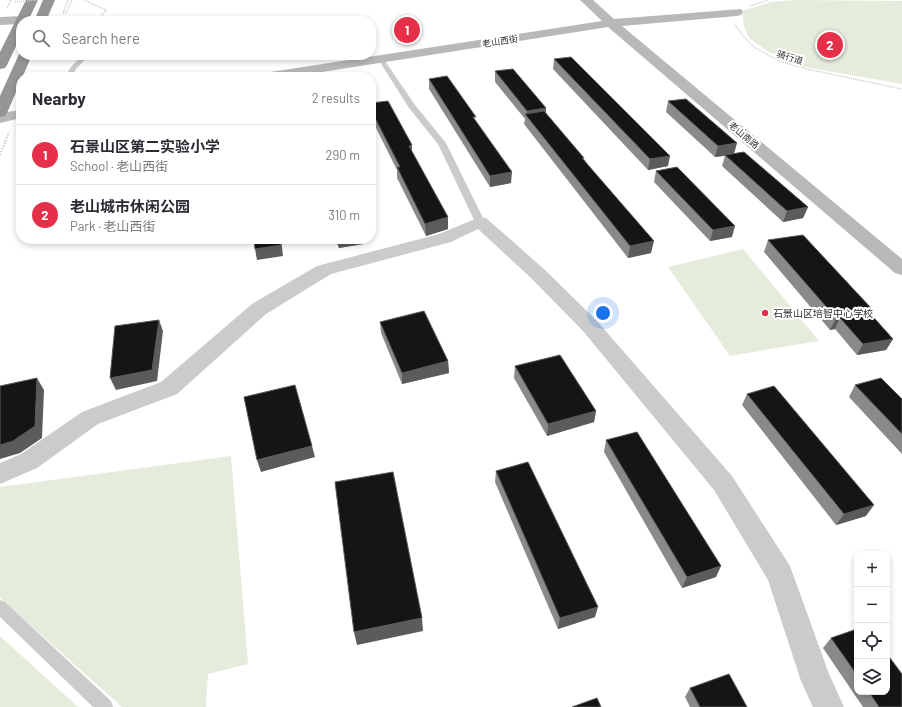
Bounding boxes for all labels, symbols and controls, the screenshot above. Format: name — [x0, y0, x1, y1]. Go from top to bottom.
pin: 1 — [394, 15, 420, 45]
search box — [16, 16, 376, 60]
icon: search — [30, 27, 52, 49]
text: Search here — [62, 29, 140, 47]
pin: 2 — [817, 30, 843, 60]
street label: 老山西街 — [481, 33, 519, 49]
street label: 骑行道 — [775, 48, 805, 66]
text: Nearby — [32, 88, 86, 108]
text: 2 results — [312, 90, 360, 106]
street label: 老山南路 — [727, 119, 761, 151]
text: 石景山区第二实验小学 — [70, 137, 220, 155]
text: 1 — [43, 147, 47, 163]
text: 290 m — [326, 147, 360, 163]
text: School · 老山西街 — [70, 158, 168, 174]
text: 老山城市休闲公园 — [70, 197, 190, 215]
text: 2 — [41, 207, 49, 223]
text: 310 m — [328, 207, 360, 223]
text: Park · 老山西街 — [70, 218, 155, 234]
your location — [593, 303, 613, 323]
place label: 石景山区培智中心学校 — [773, 307, 873, 319]
marker: 石景山区培智中心学校 — [760, 308, 770, 318]
map controls — [854, 551, 890, 695]
button: + — [854, 551, 890, 587]
button: − — [854, 587, 890, 623]
button: locate — [854, 623, 890, 659]
button: layers — [854, 659, 890, 695]

